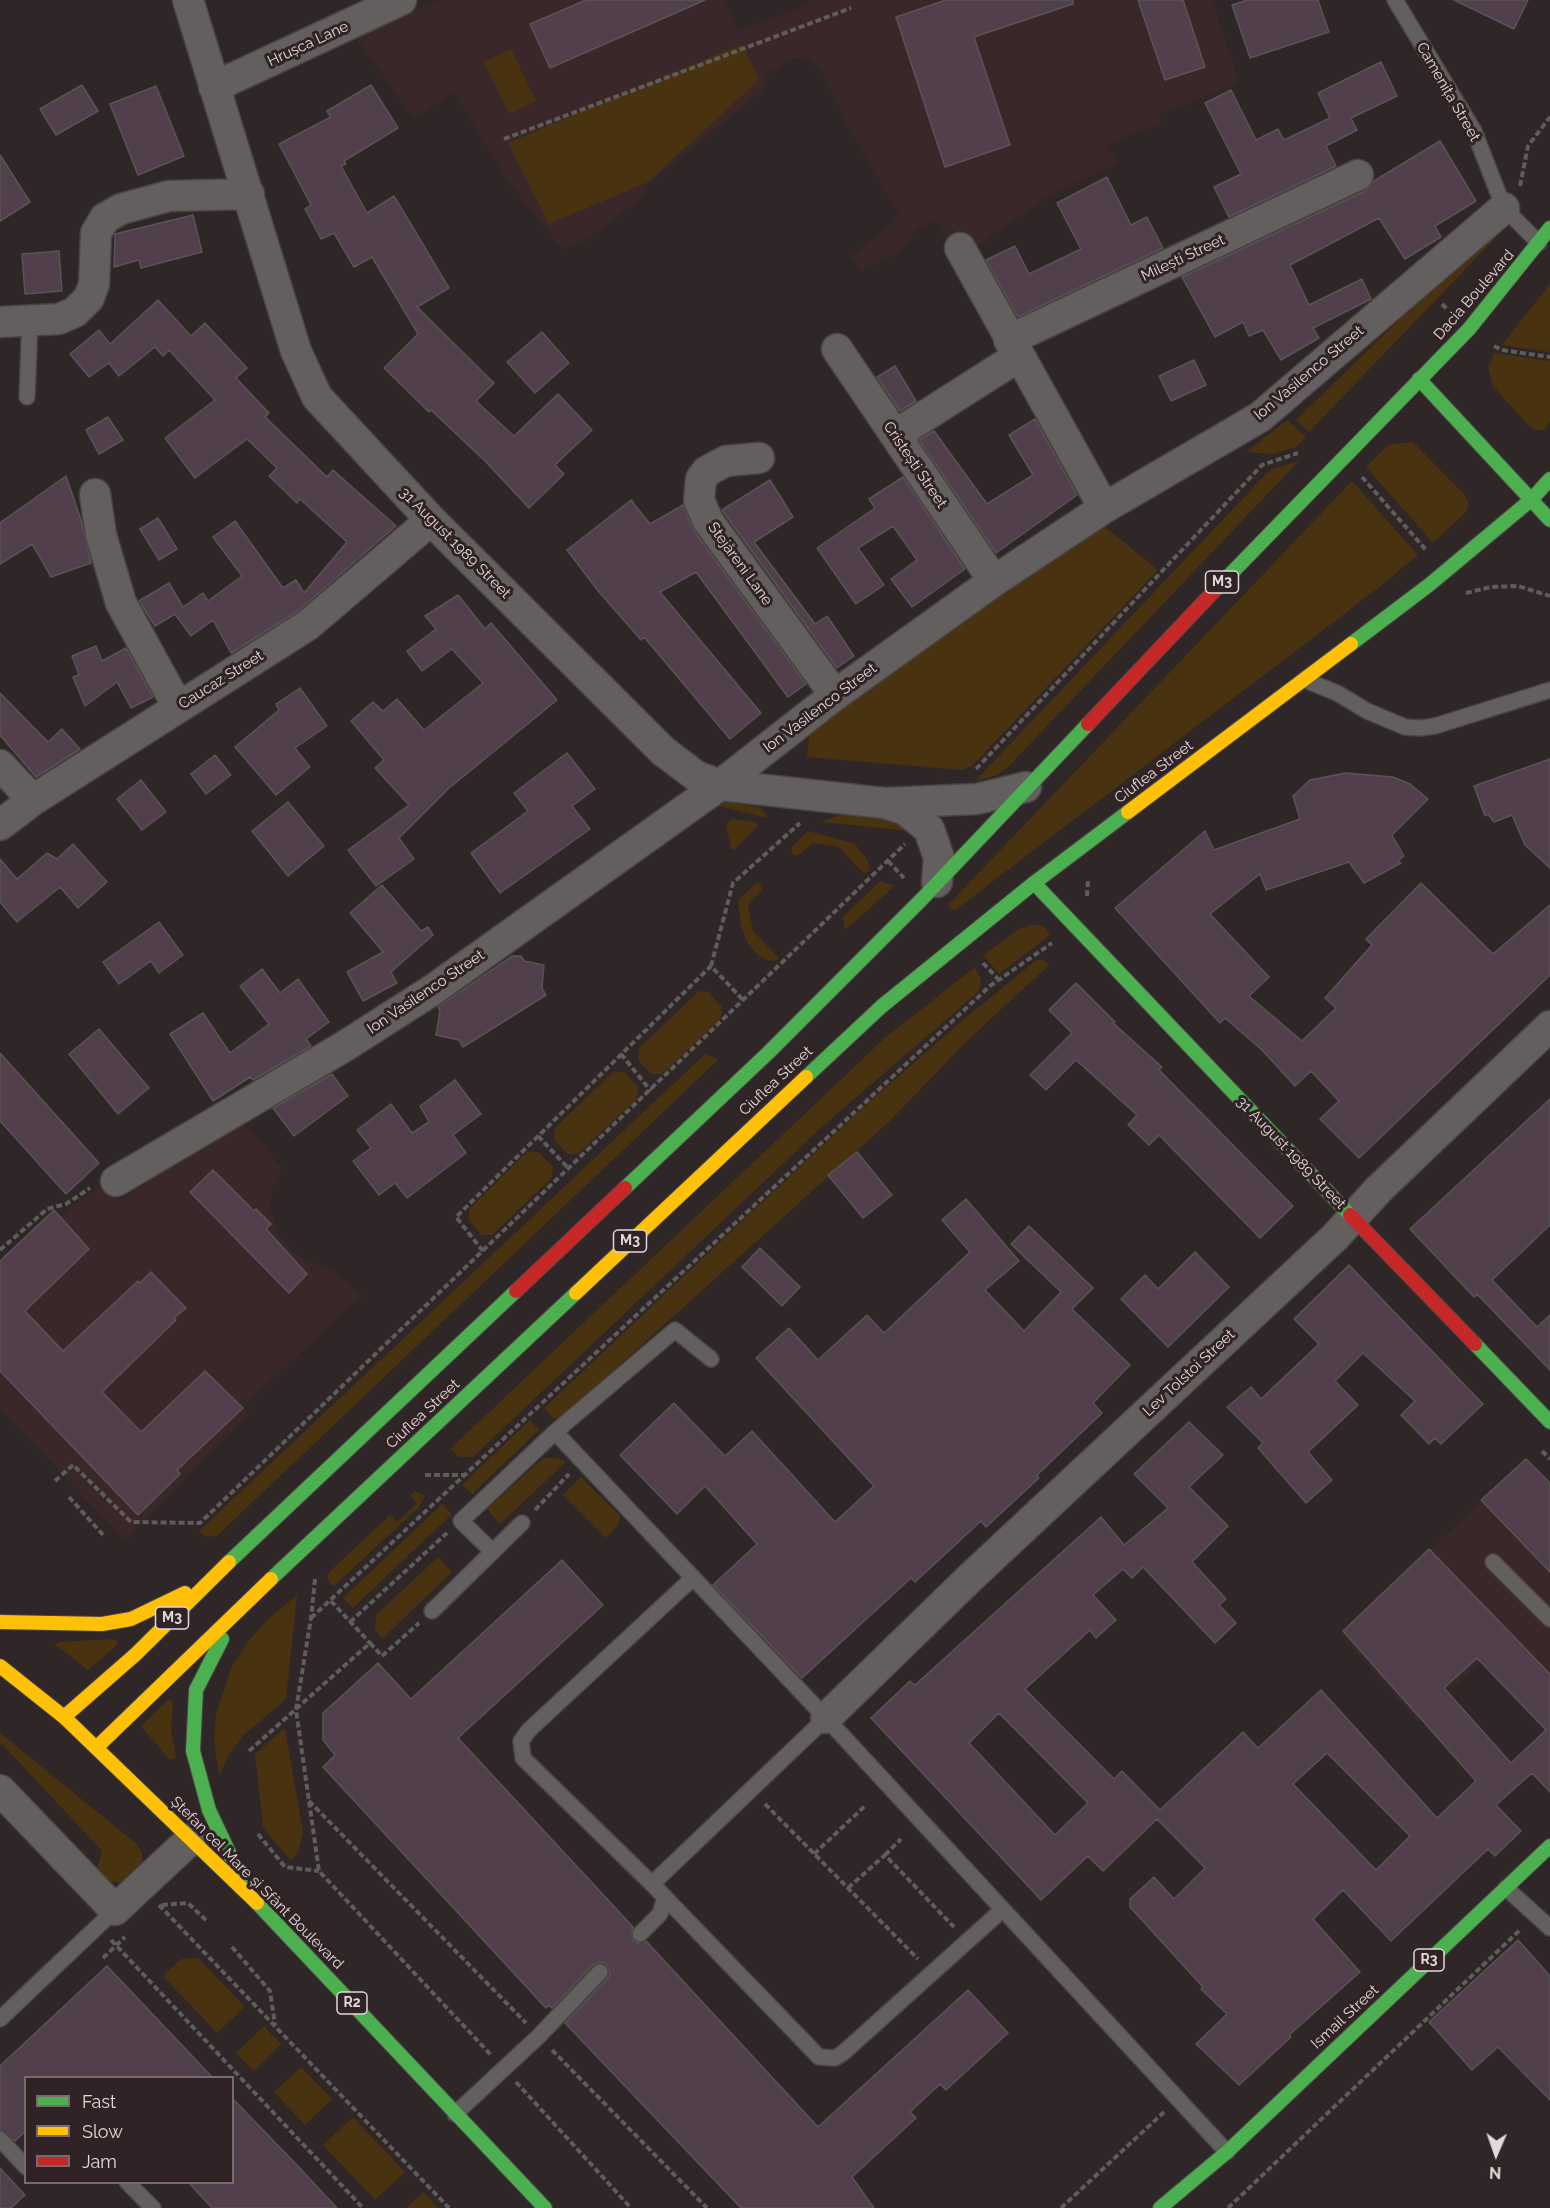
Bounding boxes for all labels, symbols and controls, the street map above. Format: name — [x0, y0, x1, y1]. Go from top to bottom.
street label: Hrușca Lane — [265, 17, 351, 71]
street label: Camenița Street — [1412, 39, 1484, 145]
street label: Milești Street — [1138, 231, 1228, 285]
street label: Dacia Boulevard — [1430, 246, 1518, 344]
street label: Ion Vasilenco Street — [1251, 322, 1367, 424]
street label: Cristești Street — [879, 418, 951, 512]
street label: 31 August 1989 Street — [396, 484, 514, 602]
street label: Stejăreni Lane — [704, 519, 776, 609]
road number: M3 — [1206, 571, 1238, 593]
street label: Caucaz Street — [175, 647, 267, 713]
street label: Ion Vasilenco Street — [760, 659, 880, 757]
street label: Ciuflea Street — [1111, 737, 1197, 807]
street label: Ion Vasilenco Street — [364, 946, 488, 1038]
street label: Ciuflea Street — [736, 1042, 816, 1120]
street label: 31 August 1989 Street — [1233, 1093, 1349, 1213]
road number: M3 — [614, 1230, 646, 1252]
street label: Lev Tolstoi Street — [1139, 1326, 1239, 1420]
street label: Ciuflea Street — [383, 1375, 463, 1453]
road number: M3 — [156, 1607, 188, 1629]
street label: Ștefan cel Mare și Sfânt Boulevard — [167, 1793, 347, 1973]
road number: R3 — [1414, 1949, 1444, 1971]
street label: Ismail Street — [1308, 1981, 1382, 2053]
road number: R2 — [337, 1992, 367, 2014]
legend — [24, 2076, 234, 2184]
text: Fast — [82, 2091, 116, 2112]
text: Slow — [82, 2121, 123, 2142]
north arrow — [1466, 2124, 1526, 2184]
text: Jam — [82, 2151, 117, 2172]
text: N — [1489, 2163, 1502, 2182]

